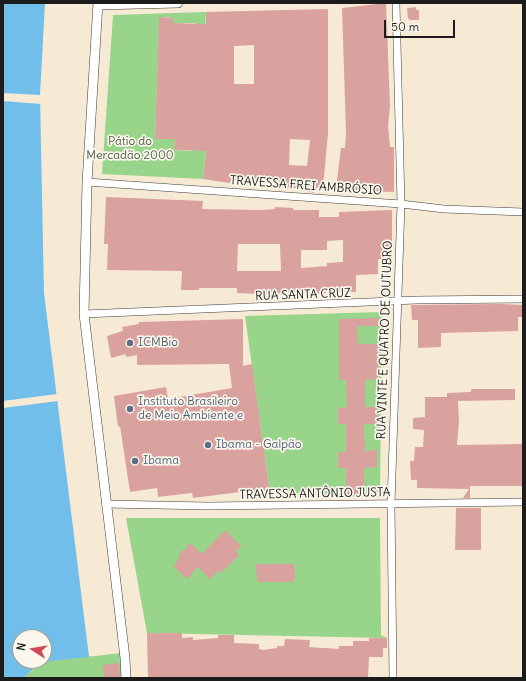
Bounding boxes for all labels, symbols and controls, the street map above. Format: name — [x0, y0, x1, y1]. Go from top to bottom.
scale bar — [386, 12, 457, 38]
text: 50 m — [391, 19, 419, 34]
park label: Pátio do Mercadão 2000 — [86, 135, 174, 163]
street label: TRAVESSA FREI AMBRÓSIO — [230, 174, 382, 198]
street label: RUA VINTE E QUATRO DE OUTUBRO — [374, 240, 396, 440]
street label: RUA SANTA CRUZ — [255, 286, 351, 304]
place label: ICMBio — [138, 336, 178, 350]
marker: ICMBio — [125, 338, 135, 348]
place label: Instituto Brasileiro de Meio Ambiente e — [138, 395, 243, 423]
marker: Instituto Brasileiro de Meio Ambiente e — [125, 404, 135, 414]
place label: Ibama - Galpão — [216, 438, 302, 452]
marker: Ibama - Galpão — [203, 440, 213, 450]
place label: Ibama — [143, 454, 179, 468]
marker: Ibama — [130, 456, 140, 466]
street label: TRAVESSA ANTÔNIO JUSTA — [239, 485, 391, 503]
north arrow — [12, 629, 52, 669]
text: N — [14, 642, 29, 652]

